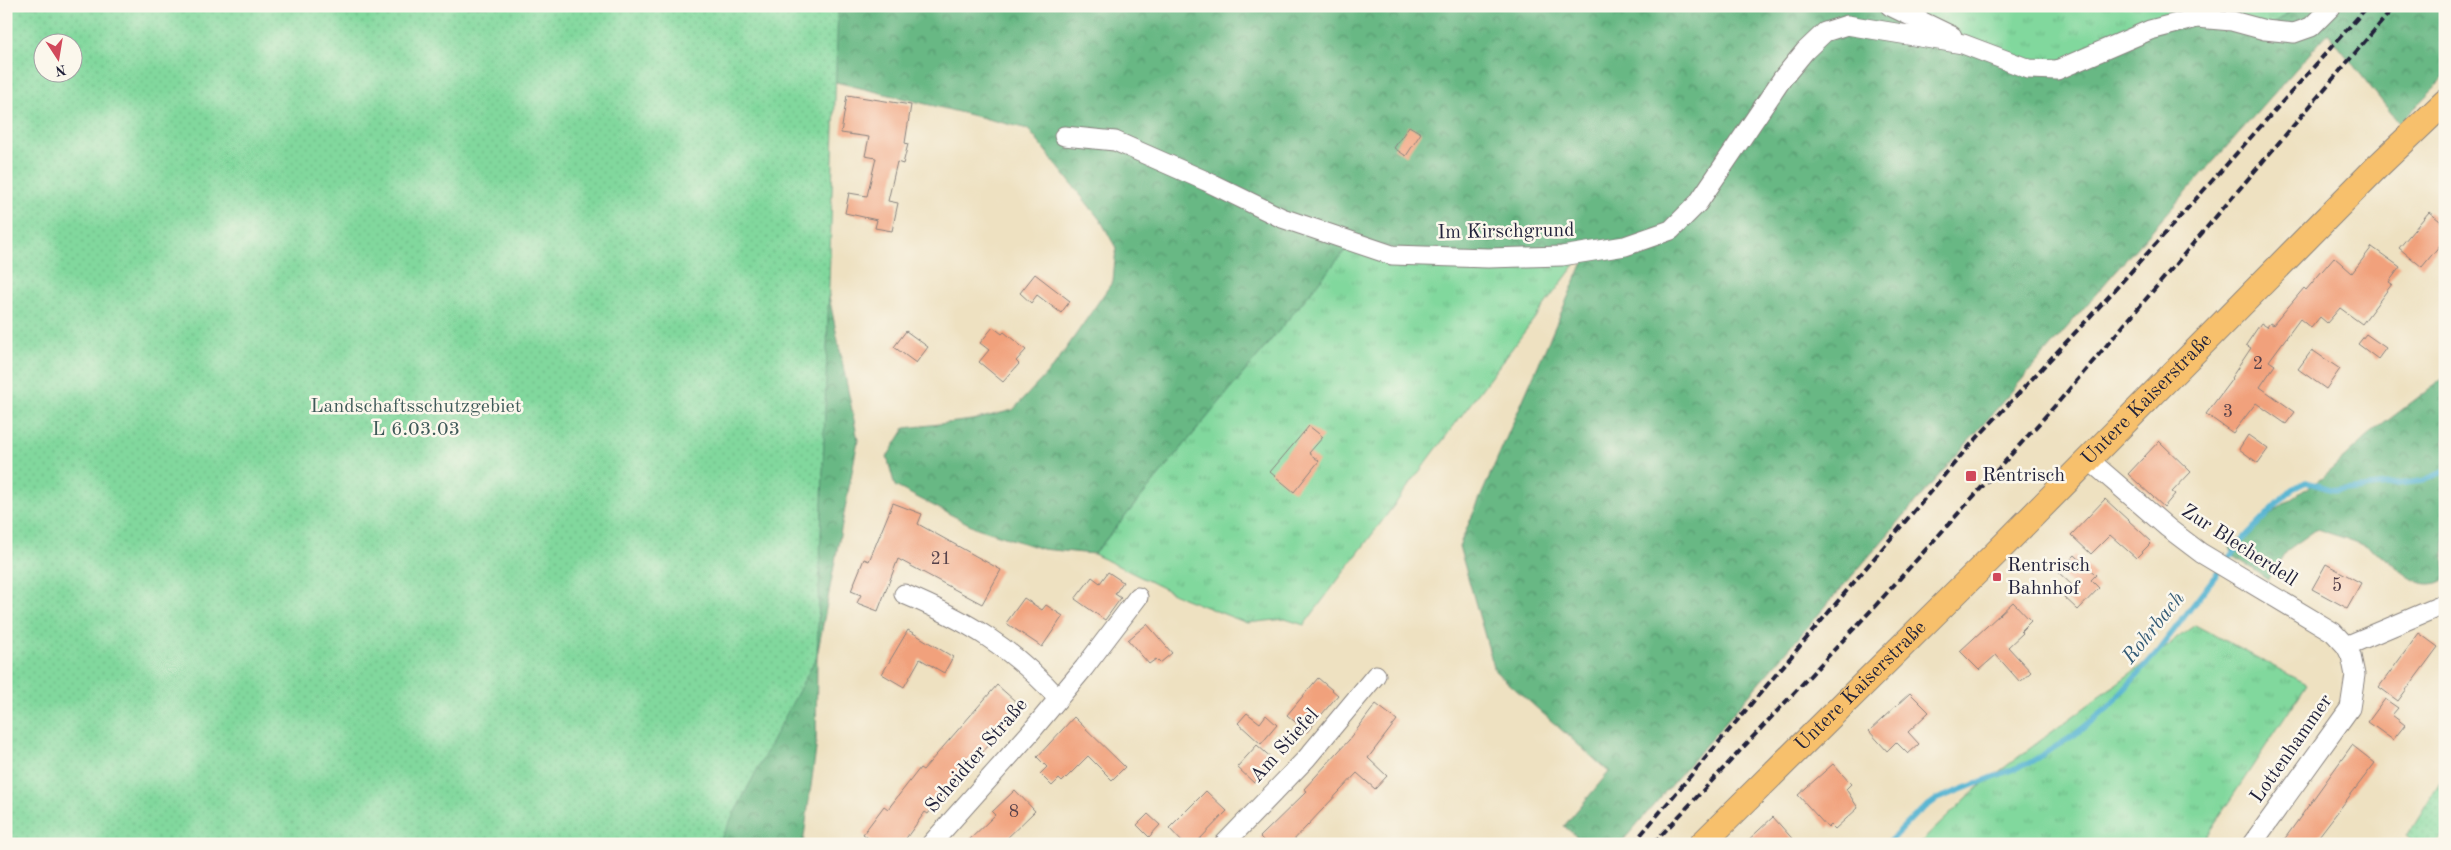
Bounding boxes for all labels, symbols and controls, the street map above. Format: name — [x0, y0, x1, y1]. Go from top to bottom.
north arrow — [32, 32, 82, 82]
text: N — [54, 62, 67, 78]
street label: Im Kirschgrund — [1437, 221, 1575, 243]
street label: Untere Kaiserstraße — [2078, 330, 2216, 469]
house number: 2 — [2253, 355, 2263, 373]
park label: Landschaftsschutzgebiet L 6.03.03 — [310, 397, 522, 440]
house number: 3 — [2223, 403, 2233, 421]
place label: Rentrisch — [1982, 466, 2065, 486]
marker: Rentrisch — [1964, 469, 1978, 483]
street label: Zur Blecherdell — [2178, 501, 2300, 591]
house number: 21 — [931, 550, 951, 568]
place label: Rentrisch Bahnhof — [2007, 556, 2090, 599]
marker: Rentrisch Bahnhof — [1991, 571, 2003, 583]
house number: 5 — [2332, 577, 2342, 595]
water label: Rohrbach — [2118, 588, 2189, 669]
street label: Untere Kaiserstraße — [1792, 618, 1931, 755]
street label: Lottenhammer — [2247, 691, 2337, 807]
street label: Scheidter Straße — [922, 695, 1032, 817]
street label: Am Stiefel — [1247, 705, 1323, 787]
house number: 8 — [1009, 803, 1019, 821]

